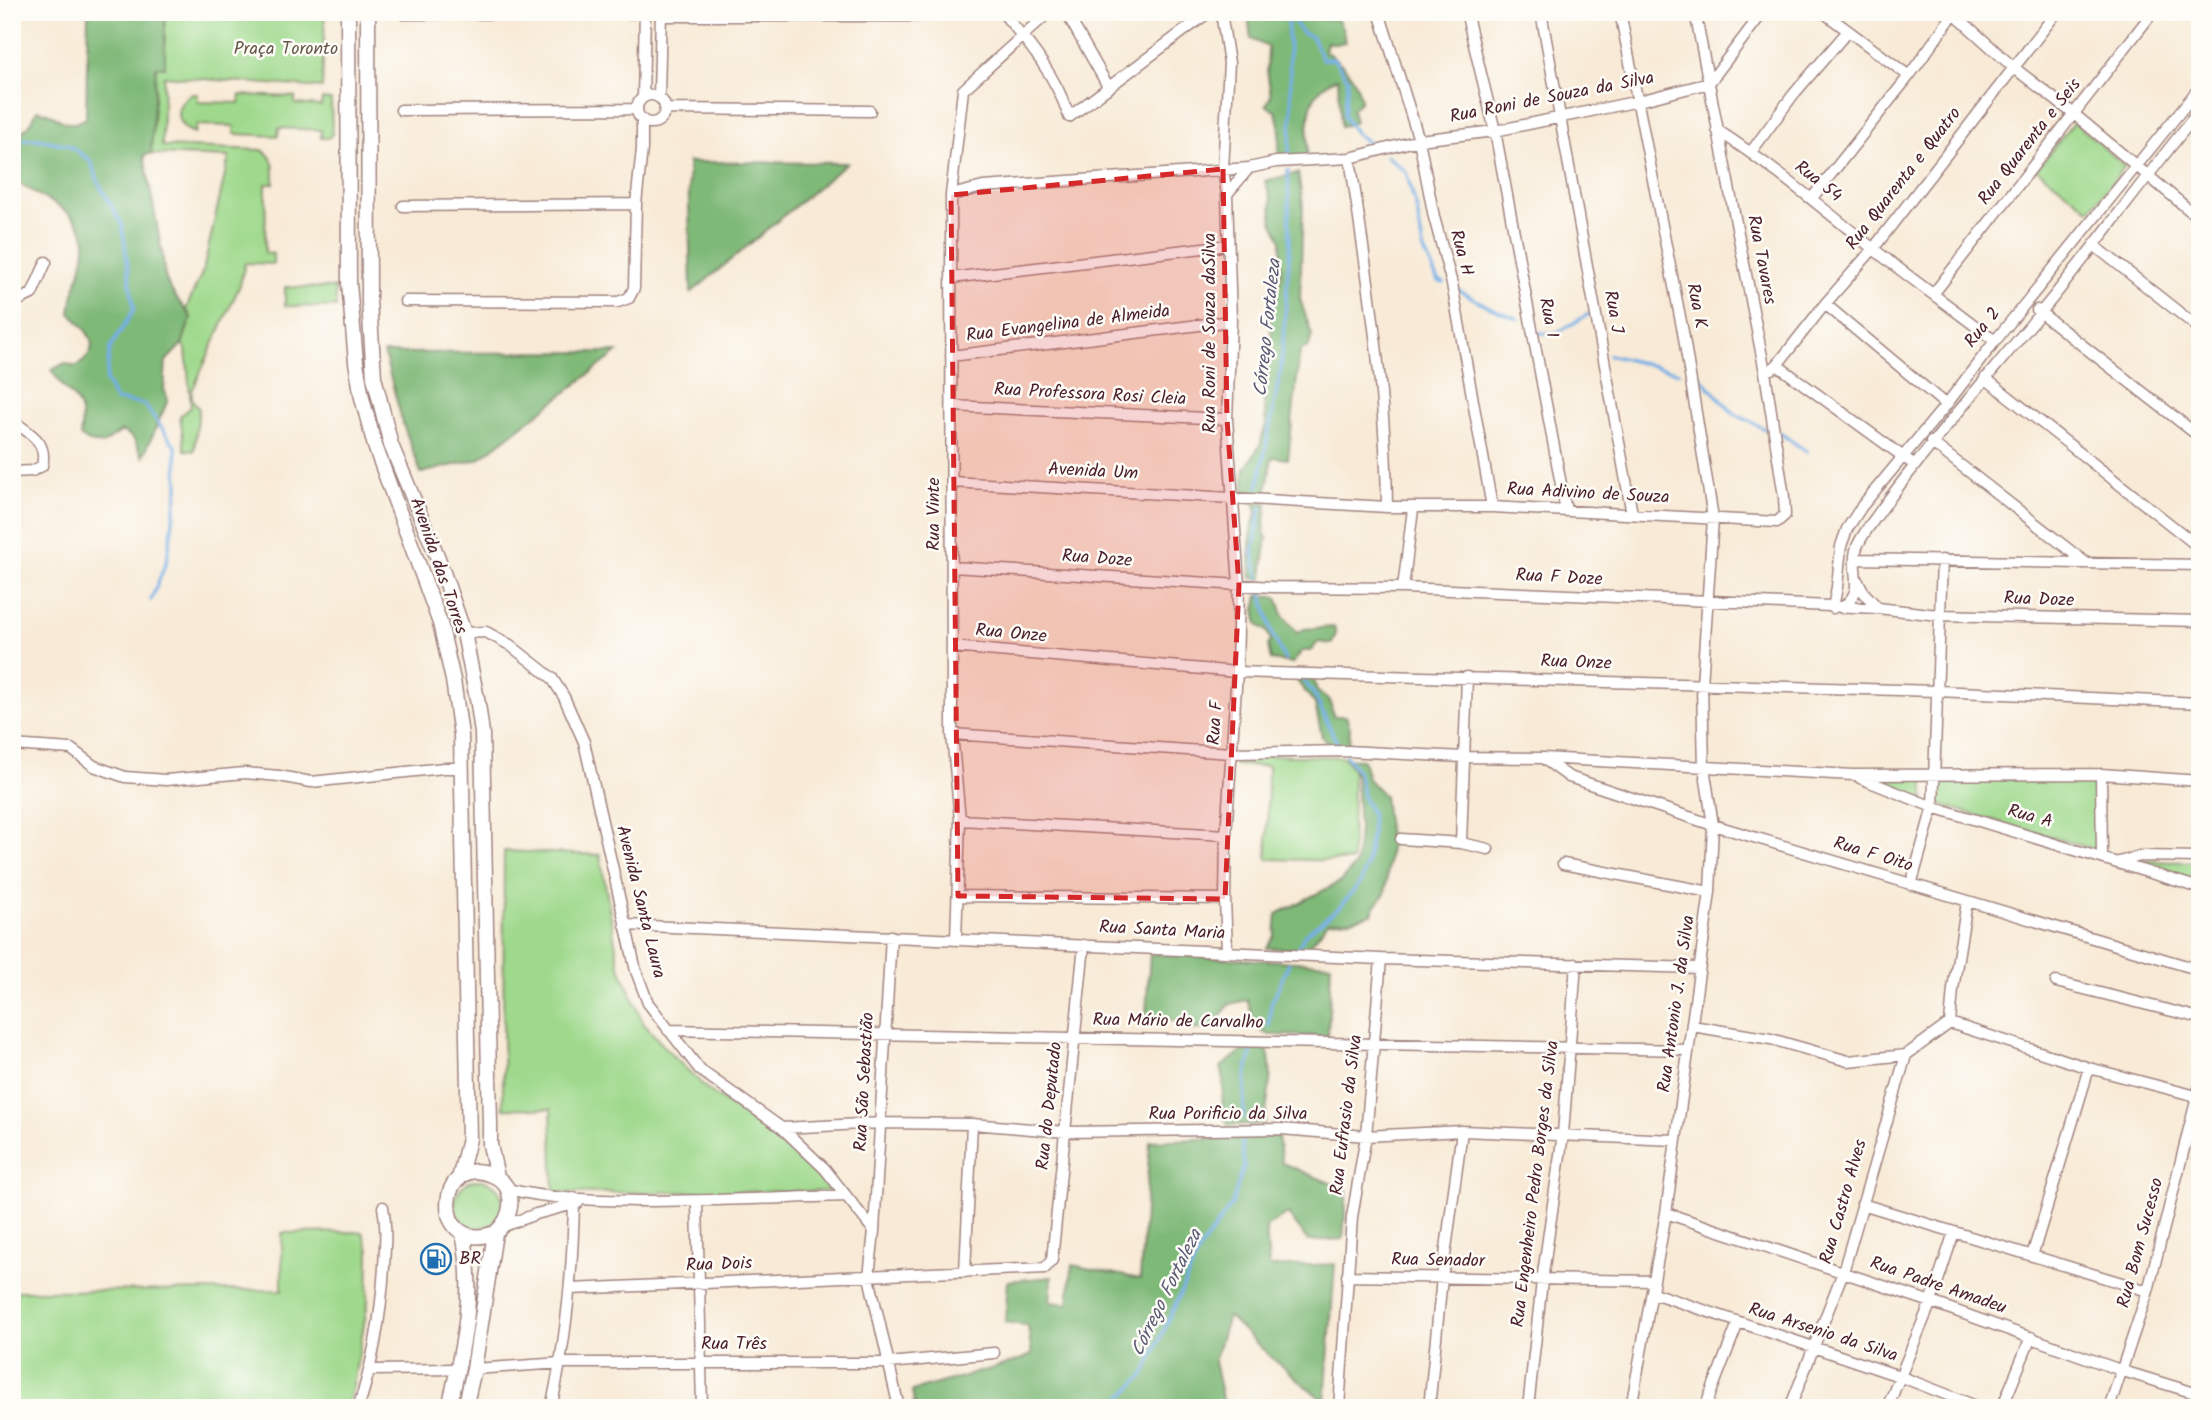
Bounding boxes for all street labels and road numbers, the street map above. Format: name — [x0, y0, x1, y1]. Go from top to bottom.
street label: Rua Roni de Souza da Silva — [1447, 64, 1657, 132]
street label: Rua Quarenta e Seis — [1971, 72, 2089, 212]
street label: Rua Quarenta e Quatro — [1839, 101, 1969, 257]
street label: Rua 54 — [1788, 154, 1848, 210]
street label: Rua Tavares — [1738, 213, 1784, 308]
street label: Rua H — [1441, 227, 1481, 279]
street label: Rua Roni de Souza daSilva — [1196, 233, 1225, 433]
street label: Rua K — [1677, 281, 1715, 331]
street label: Rua J — [1595, 288, 1631, 336]
street label: Rua I — [1530, 295, 1566, 341]
street label: Rua Evangelina de Almeida — [964, 297, 1172, 351]
street label: Rua 2 — [1957, 301, 2009, 355]
street label: Rua Professora Rosi Cleia — [993, 375, 1187, 415]
street label: Avenida Um — [1047, 455, 1139, 489]
street label: Rua Adivino de Souza — [1506, 475, 1670, 513]
street label: Rua Vinte — [920, 477, 949, 551]
street label: Avenida das Torres — [401, 494, 475, 639]
street label: Rua Doze — [1061, 542, 1133, 576]
street label: Rua F Doze — [1515, 561, 1603, 595]
street label: Rua Doze — [2003, 584, 2075, 616]
street label: Rua Onze — [974, 616, 1048, 652]
street label: Rua Onze — [1540, 647, 1612, 679]
street label: Rua F — [1200, 698, 1232, 746]
street label: Rua A — [2004, 797, 2056, 837]
street label: Avenida Santa Laura — [607, 822, 673, 982]
street label: Rua F Oito — [1830, 829, 1916, 881]
street label: Rua Santa Maria — [1098, 913, 1226, 949]
street label: Rua Antonio J. da Silva — [1650, 914, 1704, 1094]
street label: Rua Mário de Carvalho — [1092, 1006, 1264, 1038]
street label: Rua São Sebastião — [847, 1012, 883, 1152]
street label: Rua Eufrasio da Silva — [1323, 1033, 1371, 1197]
street label: Rua Engenheiro Pedro Borges da Silva — [1504, 1039, 1568, 1329]
street label: Rua do Deputado — [1029, 1040, 1071, 1172]
street label: Rua Porificio da Silva — [1148, 1100, 1308, 1129]
street label: Rua Castro Alves — [1812, 1136, 1876, 1268]
street label: Rua Bom Sucesso — [2110, 1175, 2172, 1311]
street label: Rua Senador — [1391, 1246, 1486, 1276]
street label: Rua Dois — [685, 1249, 753, 1281]
street label: Rua Padre Amadeu — [1866, 1249, 2011, 1323]
street label: Rua Arsenio da Silva — [1744, 1295, 1902, 1371]
street label: Rua Três — [701, 1330, 767, 1359]

